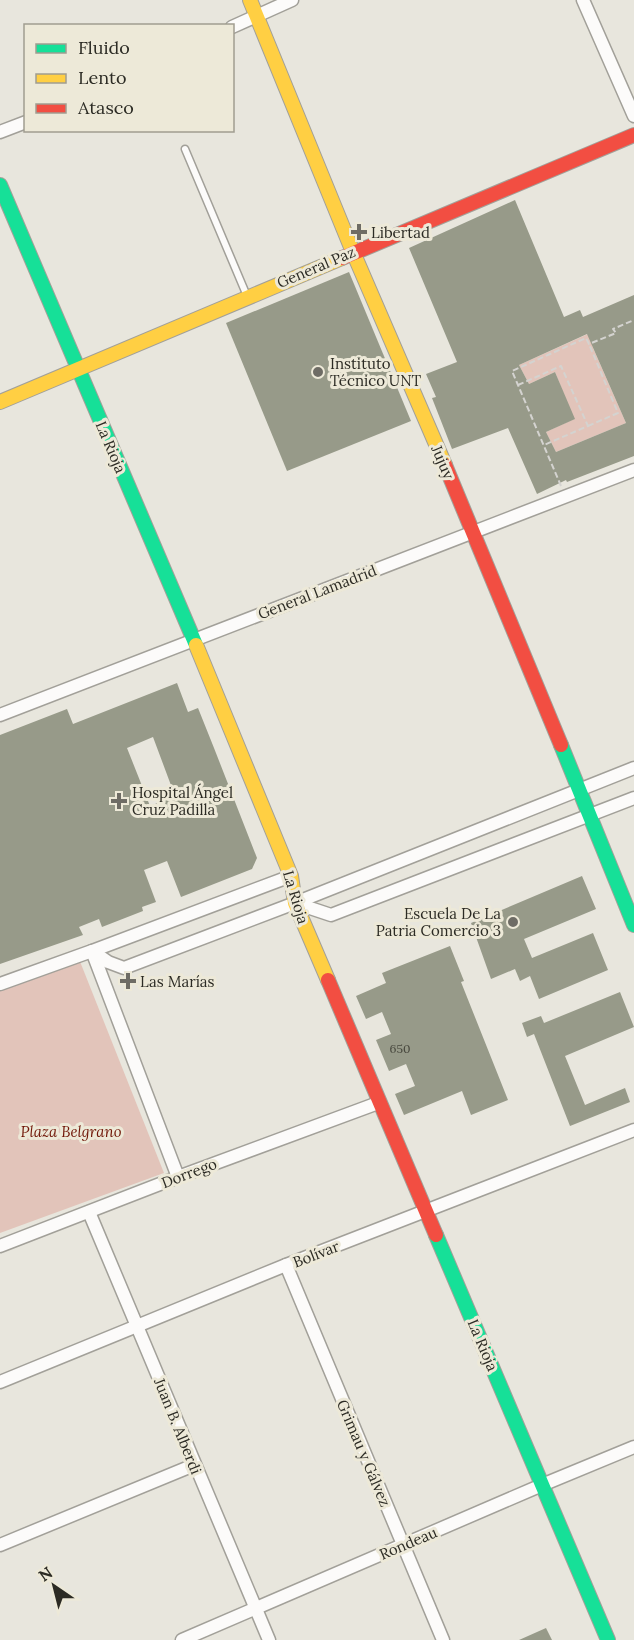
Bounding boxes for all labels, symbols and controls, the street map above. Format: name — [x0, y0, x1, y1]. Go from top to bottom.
legend — [24, 24, 234, 132]
text: Fluido — [78, 36, 130, 59]
text: Lento — [78, 66, 126, 89]
text: Atasco — [77, 96, 134, 119]
place label: Libertad — [371, 223, 430, 242]
marker: Libertad — [352, 225, 366, 239]
street label: General Paz — [274, 242, 358, 292]
place label: Instituto Técnico UNT — [330, 354, 422, 390]
marker: Instituto Técnico UNT — [311, 365, 325, 379]
street label: La Rioja — [92, 418, 131, 476]
street label: Jujuy — [427, 441, 459, 482]
street label: General Lamadrid — [255, 561, 379, 623]
place label: Hospital Ángel Cruz Padilla — [132, 783, 233, 819]
marker: Hospital Ángel Cruz Padilla — [110, 792, 128, 810]
street label: La Rioja — [279, 868, 313, 926]
place label: Escuela De La Patria Comercio 3 — [376, 904, 501, 940]
marker: Escuela De La Patria Comercio 3 — [506, 915, 520, 929]
place label: Las Marías — [140, 972, 215, 991]
marker: Las Marías — [121, 974, 135, 988]
house number: 650 — [390, 1041, 410, 1056]
park label: Plaza Belgrano — [21, 1122, 122, 1141]
street label: Dorrego — [159, 1154, 220, 1192]
street label: Bolívar — [290, 1236, 342, 1271]
street label: La Rioja — [464, 1316, 503, 1374]
street label: Juan B. Alberdi — [150, 1374, 206, 1477]
street label: Grimau y Gálvez — [333, 1397, 395, 1509]
street label: Rondeau — [376, 1522, 440, 1564]
north arrow — [24, 1556, 84, 1616]
text: N — [35, 1562, 56, 1585]

